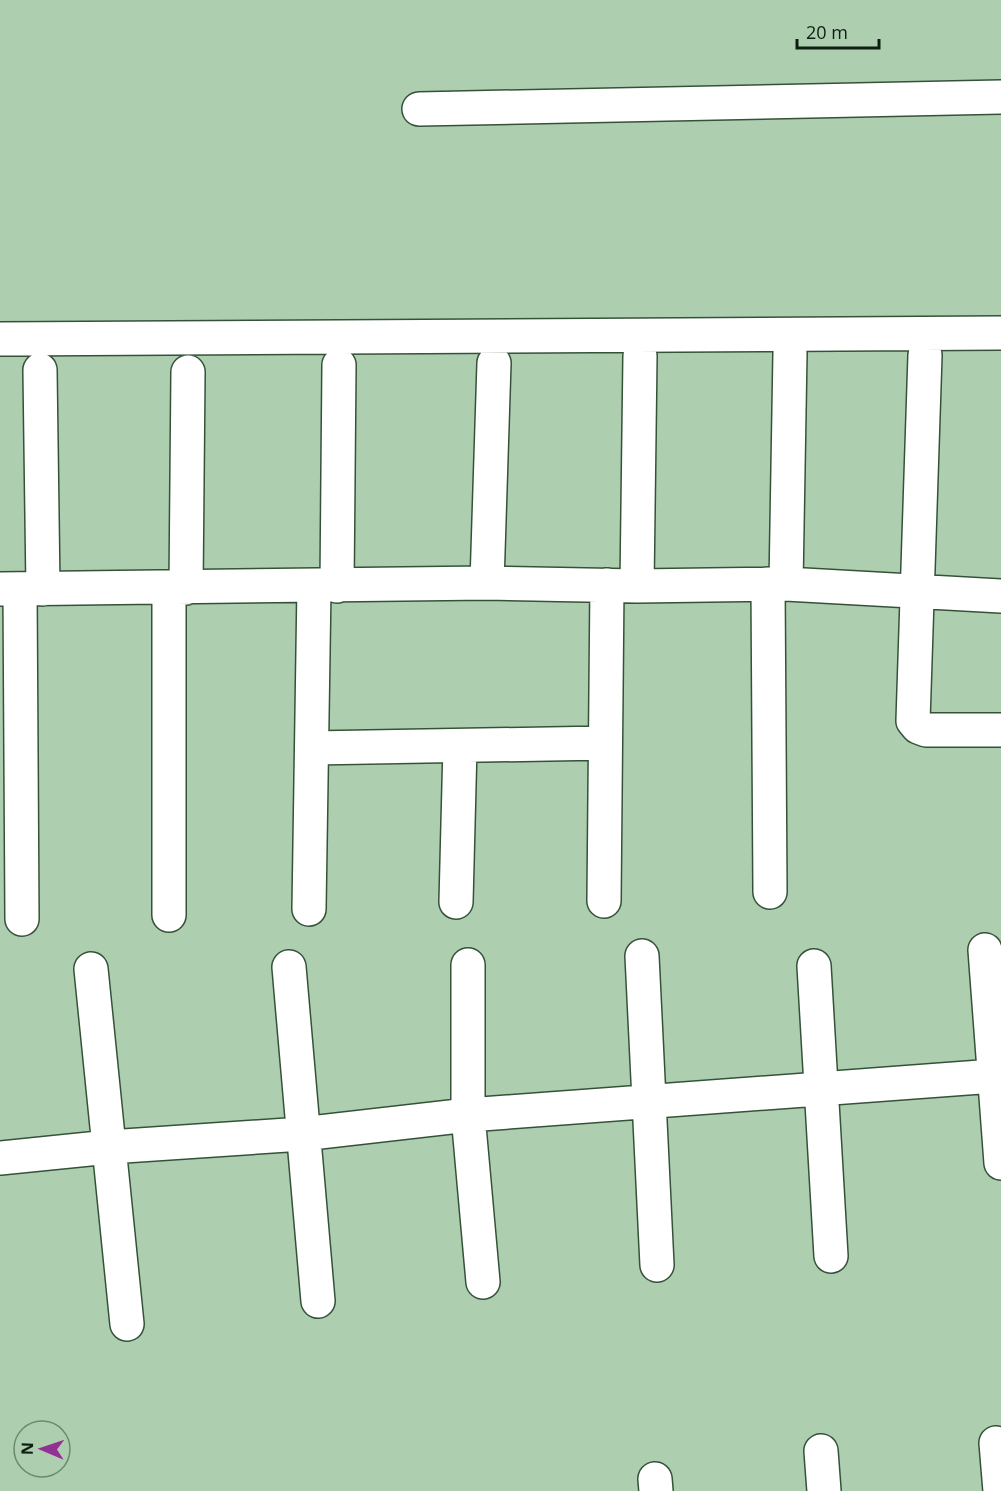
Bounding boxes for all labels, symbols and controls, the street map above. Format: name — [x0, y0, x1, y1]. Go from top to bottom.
scale bar — [797, 12, 880, 50]
text: 20 m — [806, 20, 848, 44]
north arrow — [12, 1419, 72, 1479]
text: N — [16, 1442, 38, 1455]

